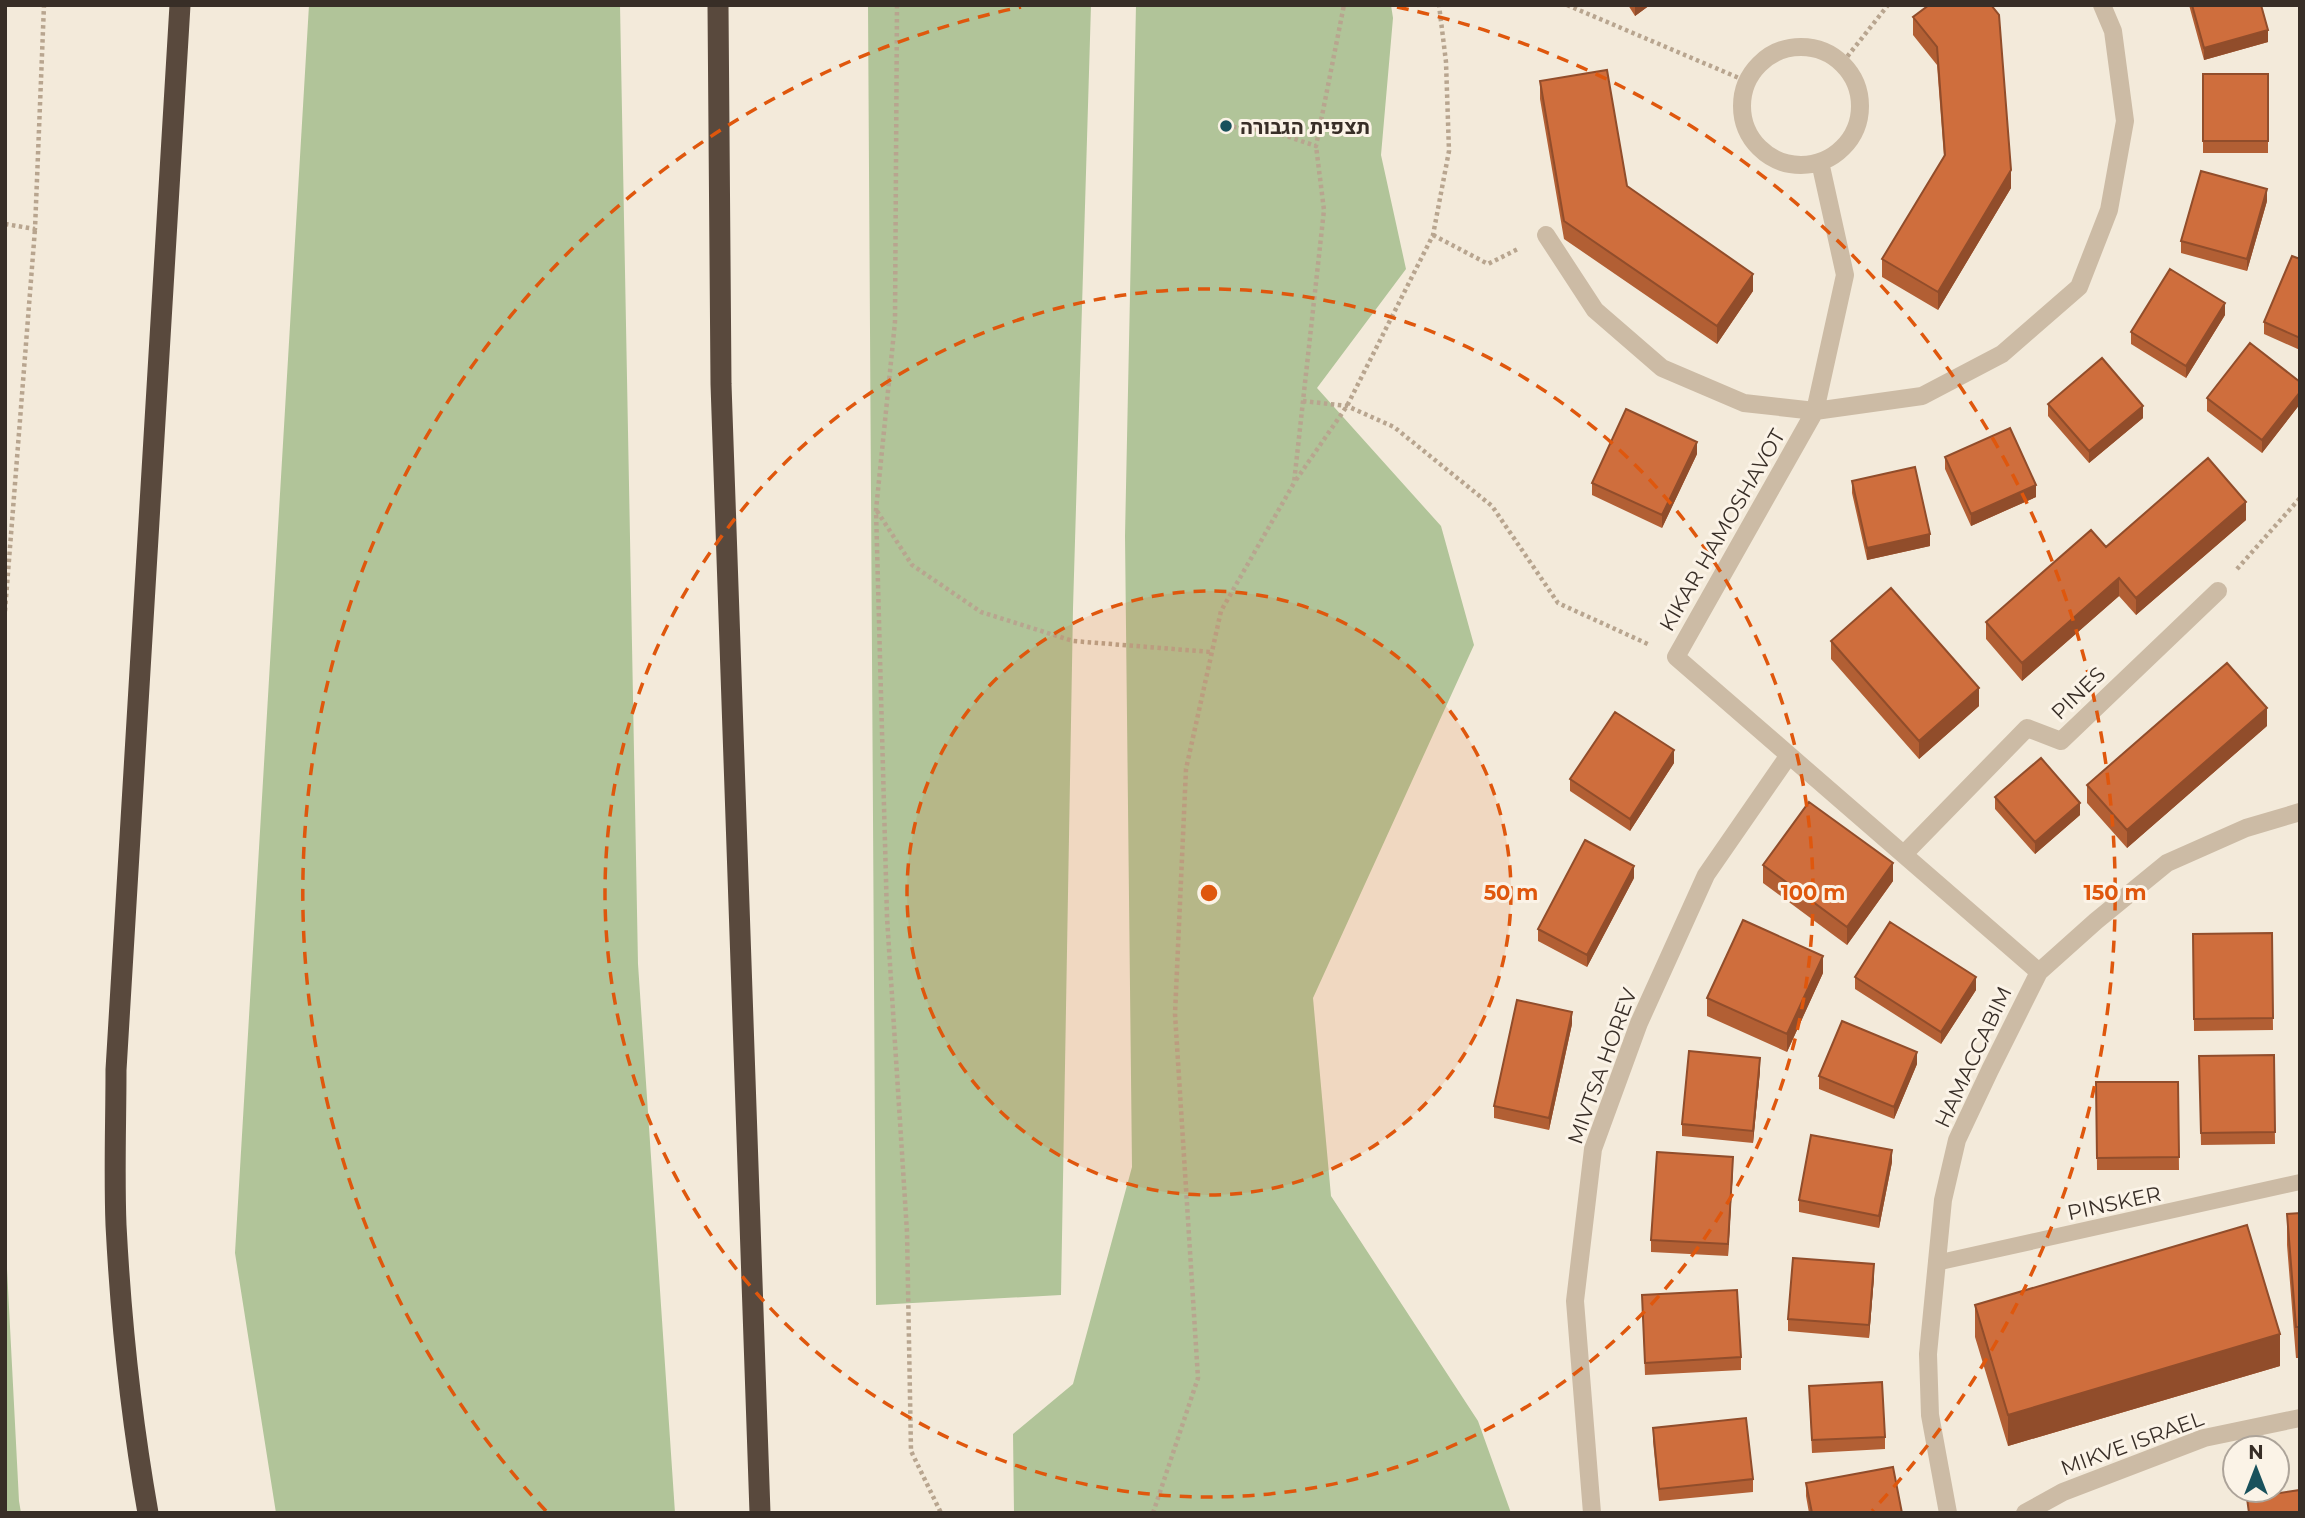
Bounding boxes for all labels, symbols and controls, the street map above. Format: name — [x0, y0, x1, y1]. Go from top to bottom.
place label: תצפית הגבורה — [1240, 114, 1370, 139]
marker: תצפית הגבורה — [1218, 118, 1234, 134]
street label: KIKAR HAMOSHAVOT — [1654, 425, 1790, 635]
street label: PINES — [2046, 661, 2110, 725]
text: 50 m — [1484, 880, 1538, 905]
text: 100 m — [1781, 880, 1845, 905]
text: 150 m — [2084, 880, 2146, 905]
centre of rings — [1197, 881, 1221, 905]
street label: HAMACCABIM — [1929, 982, 2017, 1132]
street label: MIVTSA HOREV — [1562, 984, 1642, 1147]
street label: PINSKER — [2065, 1181, 2163, 1225]
street label: MIKVE ISRAEL — [2057, 1405, 2207, 1480]
north arrow — [2221, 1434, 2291, 1504]
text: N — [2248, 1441, 2264, 1464]

